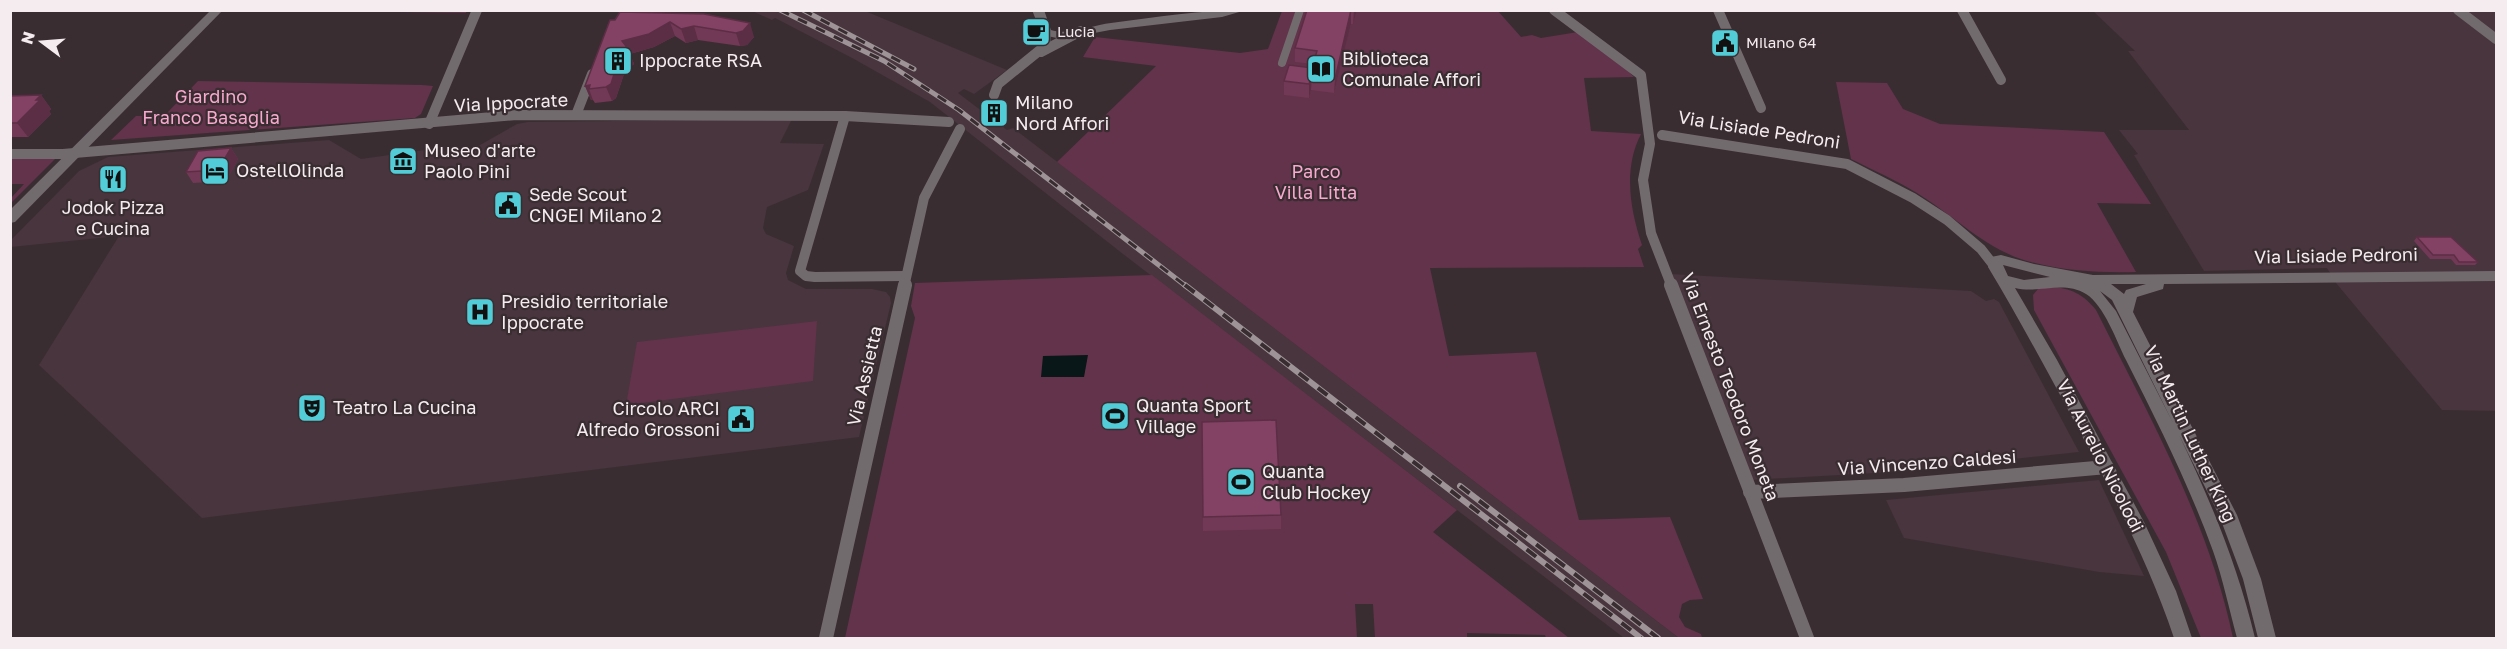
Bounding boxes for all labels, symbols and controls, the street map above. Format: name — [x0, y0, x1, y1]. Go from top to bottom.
north arrow — [12, 12, 72, 72]
cafe icon: Lucia — [1020, 16, 1052, 48]
place label: Lucia — [1057, 22, 1095, 40]
public building icon: Milano 64 — [1709, 27, 1741, 59]
text: N — [16, 29, 39, 46]
place label: Milano 64 — [1746, 33, 1816, 51]
building icon: Ippocrate RSA — [602, 45, 634, 77]
place label: Biblioteca Comunale Affori — [1342, 47, 1481, 90]
place label: Ippocrate RSA — [639, 49, 762, 71]
library icon: Biblioteca Comunale Affori — [1305, 53, 1337, 85]
park label: Giardino Franco Basaglia — [142, 85, 280, 128]
street label: Via Ippocrate — [453, 88, 569, 116]
place label: Milano Nord Affori — [1015, 91, 1109, 134]
building icon: Milano Nord Affori — [978, 97, 1010, 129]
street label: Via Lisiade Pedroni — [1677, 105, 1842, 153]
place label: Museo d'arte Paolo Pini — [424, 139, 536, 182]
museum icon: Museo d'arte Paolo Pini — [387, 145, 419, 177]
hotel icon: OstellOlinda — [199, 155, 231, 187]
place label: OstellOlinda — [236, 159, 344, 181]
park label: Parco Villa Litta — [1275, 160, 1357, 203]
restaurant icon: Jodok Pizza e Cucina — [97, 163, 129, 195]
place label: Sede Scout CNGEI Milano 2 — [529, 183, 662, 226]
public building icon: Sede Scout CNGEI Milano 2 — [492, 189, 524, 221]
place label: Jodok Pizza e Cucina — [62, 196, 164, 239]
street label: Via Lisiade Pedroni — [2254, 243, 2418, 267]
street label: Via Ernesto Teodoro Moneta — [1677, 269, 1785, 504]
place label: Presidio territoriale Ippocrate — [501, 290, 668, 333]
hospital icon: Presidio territoriale Ippocrate — [464, 296, 496, 328]
street label: Via Assietta — [842, 323, 886, 428]
street label: Via Martin Luther King — [2140, 342, 2242, 526]
street label: Via Aurelio Nicolodi — [2053, 375, 2149, 536]
theatre icon: Teatro La Cucina — [296, 392, 328, 424]
place label: Quanta Sport Village — [1136, 394, 1251, 437]
place label: Teatro La Cucina — [333, 396, 476, 418]
place label: Circolo ARCI Alfredo Grossoni — [577, 397, 720, 440]
sports icon: Quanta Sport Village — [1099, 400, 1131, 432]
public building icon: Circolo ARCI Alfredo Grossoni — [725, 403, 757, 435]
street label: Via Vincenzo Caldesi — [1837, 445, 2017, 479]
place label: Quanta Club Hockey — [1262, 460, 1371, 503]
sports icon: Quanta Club Hockey — [1225, 466, 1257, 498]

